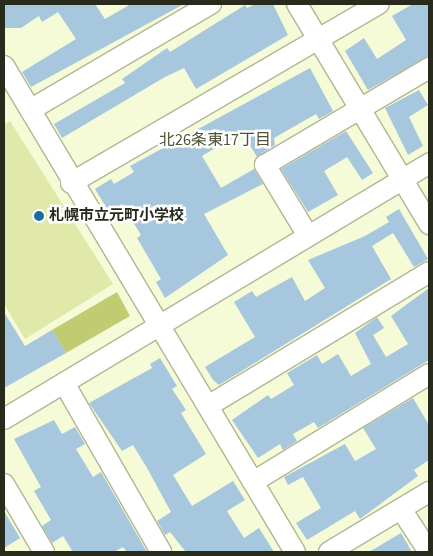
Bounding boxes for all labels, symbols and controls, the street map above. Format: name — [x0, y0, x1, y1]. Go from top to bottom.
district label: 北26条東17丁目 — [159, 130, 271, 150]
place label: 札幌市立元町小学校 — [49, 207, 184, 225]
marker: 札幌市立元町小学校 — [33, 210, 45, 222]

